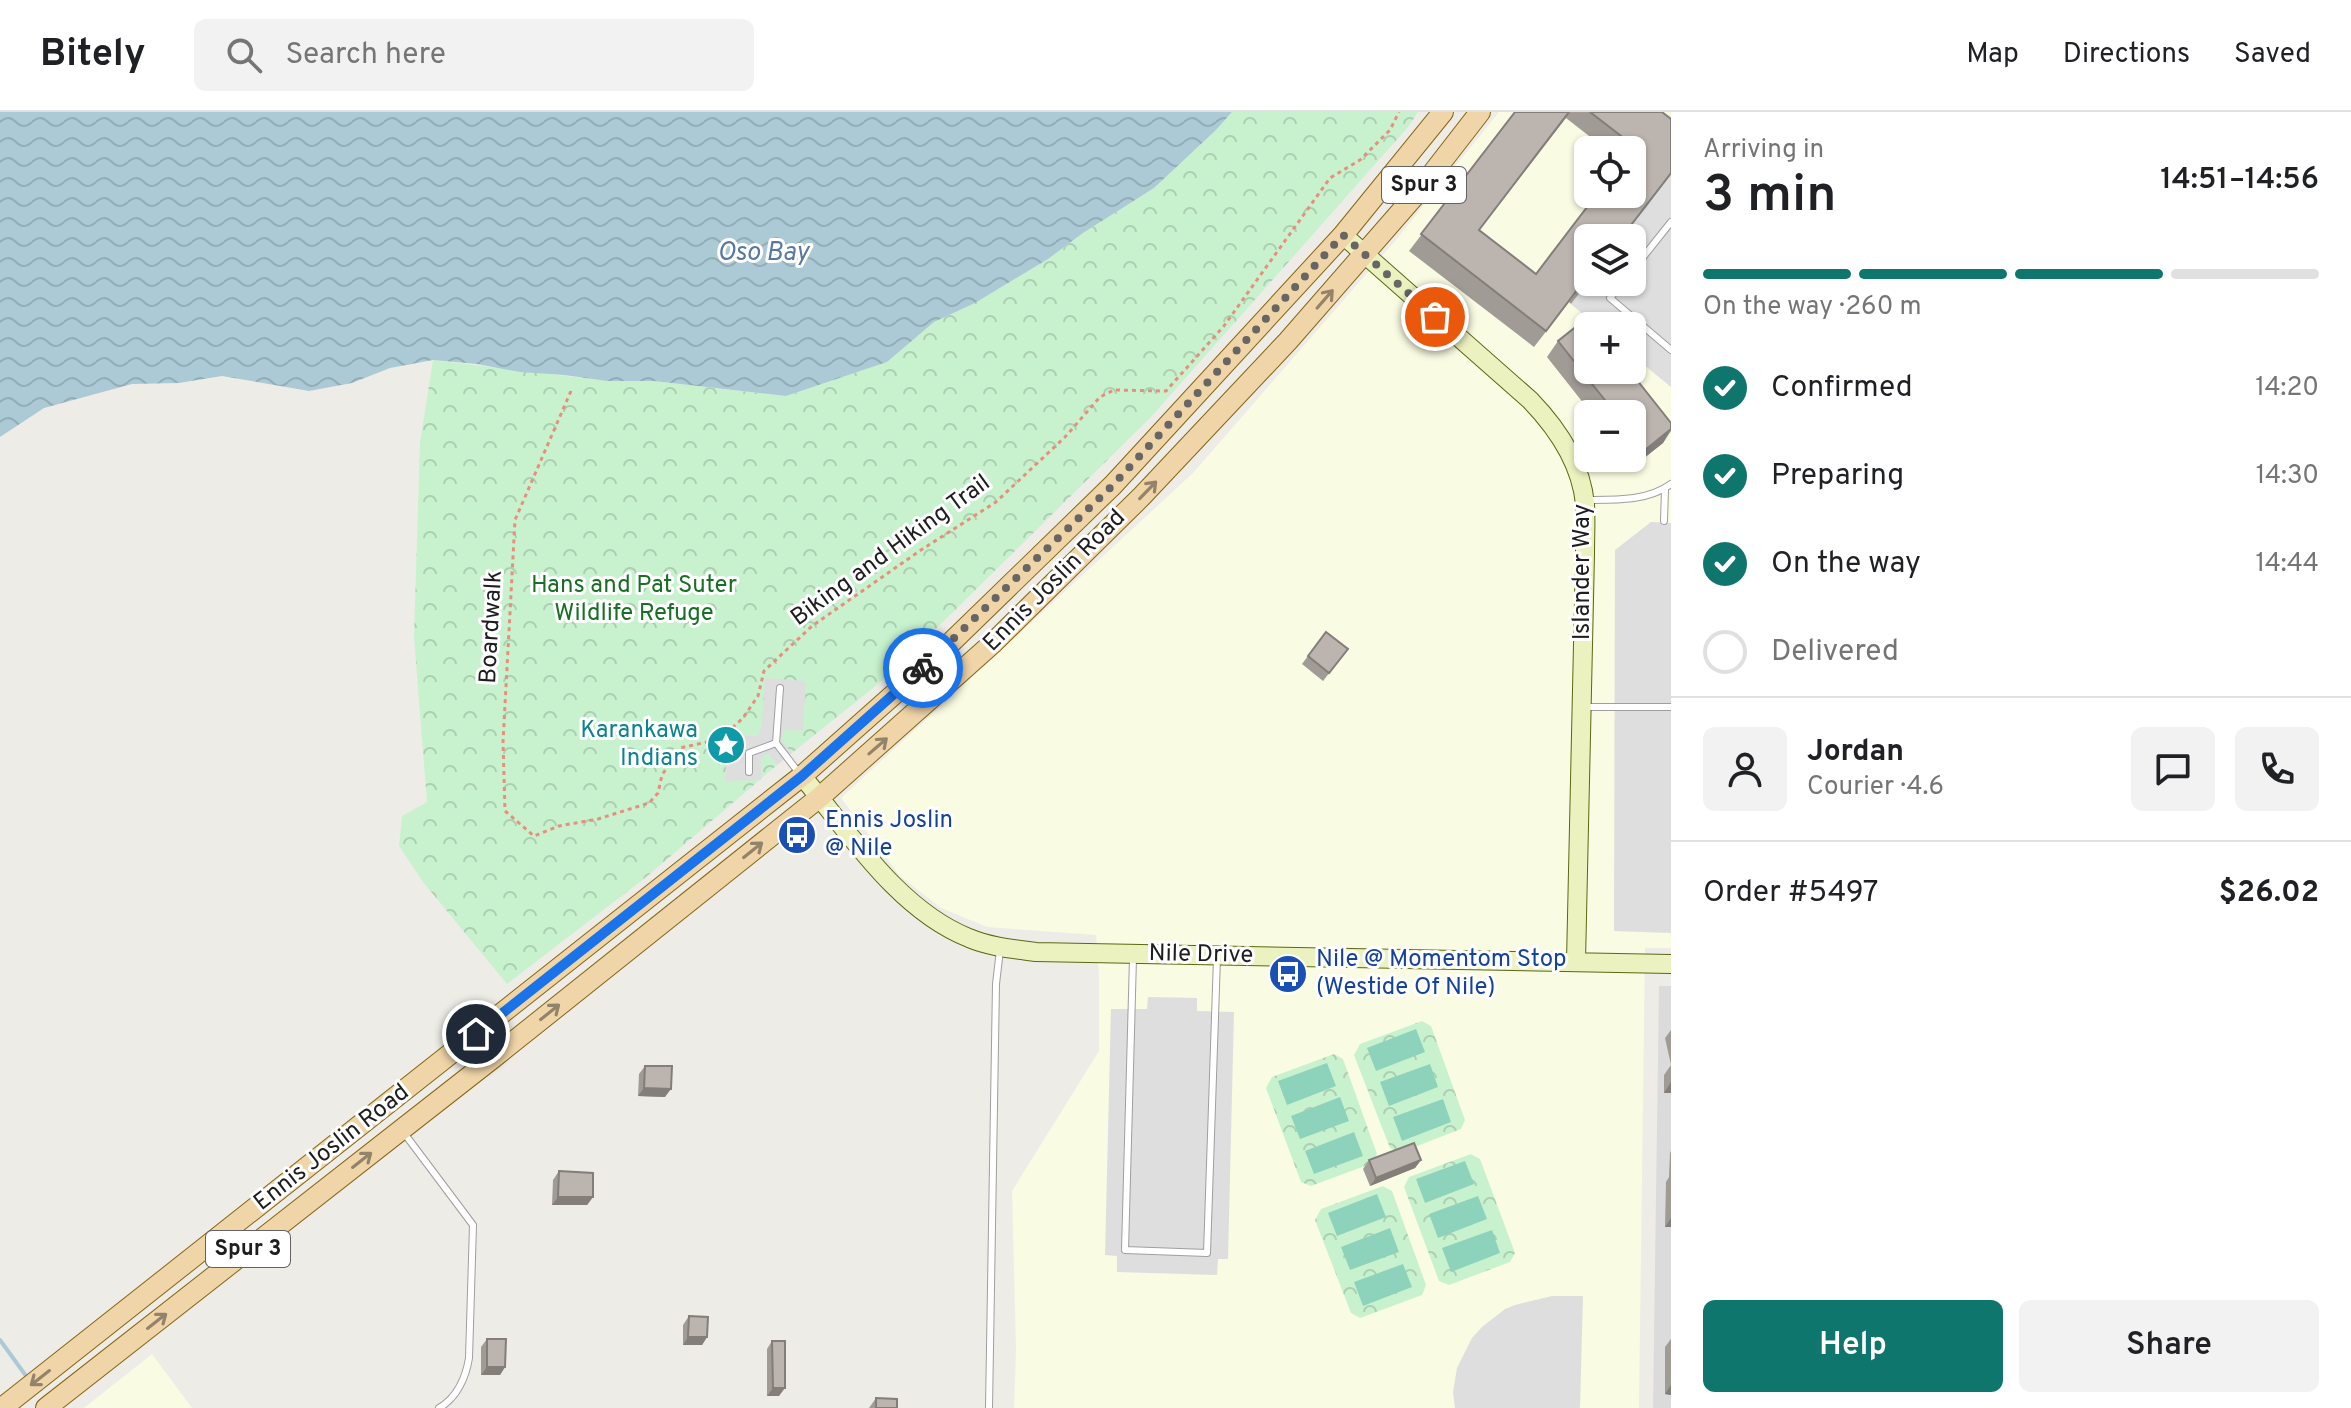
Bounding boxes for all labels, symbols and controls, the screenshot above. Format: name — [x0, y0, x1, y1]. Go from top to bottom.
search box — [194, 19, 754, 91]
text: Bitely — [40, 31, 146, 80]
icon: search — [222, 33, 266, 77]
text: Search here — [286, 37, 446, 74]
text: Map — [1966, 37, 2019, 73]
text: Directions — [2063, 37, 2190, 73]
text: Saved — [2234, 37, 2311, 73]
text: Arriving in — [1703, 134, 1824, 167]
map controls — [1574, 136, 1646, 472]
button: locate — [1574, 136, 1646, 208]
text: 14:51–14:56 — [2160, 162, 2319, 199]
text: 3 min — [1703, 164, 1836, 230]
road number: Spur 3 — [1382, 167, 1466, 203]
button: layers — [1574, 224, 1646, 296]
water label: Oso Bay — [717, 237, 810, 270]
pin — [1401, 283, 1469, 351]
one-way arrow — [1316, 290, 1334, 310]
text: On the way · 260 m — [1703, 291, 1921, 324]
icon: bag — [1413, 295, 1457, 339]
button: + — [1574, 312, 1646, 384]
icon: check — [1703, 366, 1747, 410]
text: Confirmed — [1771, 370, 1913, 407]
text: 14:20 — [2255, 372, 2319, 405]
button: − — [1574, 400, 1646, 472]
icon: check — [1703, 454, 1747, 498]
text: Preparing — [1771, 458, 1904, 495]
text: 14:30 — [2256, 460, 2319, 493]
street label: Biking and Hiking Trail — [785, 469, 997, 633]
one-way arrow — [1138, 480, 1157, 500]
street label: Ennis Joslin Road — [977, 503, 1133, 659]
street label: Islander Way — [1568, 504, 1598, 640]
icon: check — [1703, 542, 1747, 586]
text: On the way — [1771, 546, 1921, 583]
text: 14:44 — [2256, 548, 2319, 581]
street label: Boardwalk — [474, 570, 510, 684]
park label: Hans and Pat Suter Wildlife Refuge — [531, 571, 737, 629]
courier — [883, 628, 963, 708]
text: Delivered — [1771, 634, 1899, 671]
icon: bike — [901, 646, 945, 690]
place label: Karankawa Indians — [580, 716, 698, 774]
place icon: Karankawa Indians — [705, 724, 747, 766]
button: person — [1703, 727, 1787, 811]
button: chat — [2131, 727, 2215, 811]
button: phone — [2235, 727, 2319, 811]
text: Jordan — [1807, 734, 1904, 771]
one-way arrow — [868, 737, 888, 755]
text: Courier · 4.6 — [1807, 771, 1944, 804]
place label: Ennis Joslin @ Nile — [825, 806, 953, 864]
bus stop icon: Ennis Joslin @ Nile — [776, 814, 818, 856]
one-way arrow — [742, 841, 763, 859]
text: Order #5497 — [1703, 875, 1879, 912]
text: $26.02 — [2219, 875, 2319, 912]
street label: Nile Drive — [1148, 939, 1254, 971]
place label: Nile @ Momentom Stop (Westide Of Nile) — [1316, 945, 1566, 1003]
bus stop icon: Nile @ Momentom Stop (Westide Of Nile) — [1267, 953, 1309, 995]
pin — [442, 1000, 510, 1068]
one-way arrow — [539, 1003, 560, 1021]
icon: home — [454, 1012, 498, 1056]
street label: Ennis Joslin Road — [248, 1078, 416, 1218]
one-way arrow — [351, 1152, 372, 1169]
road number: Spur 3 — [206, 1231, 290, 1267]
button: Help — [1703, 1300, 2003, 1392]
button: Share — [2019, 1300, 2319, 1392]
one-way arrow — [146, 1312, 167, 1330]
one-way arrow — [30, 1369, 51, 1387]

